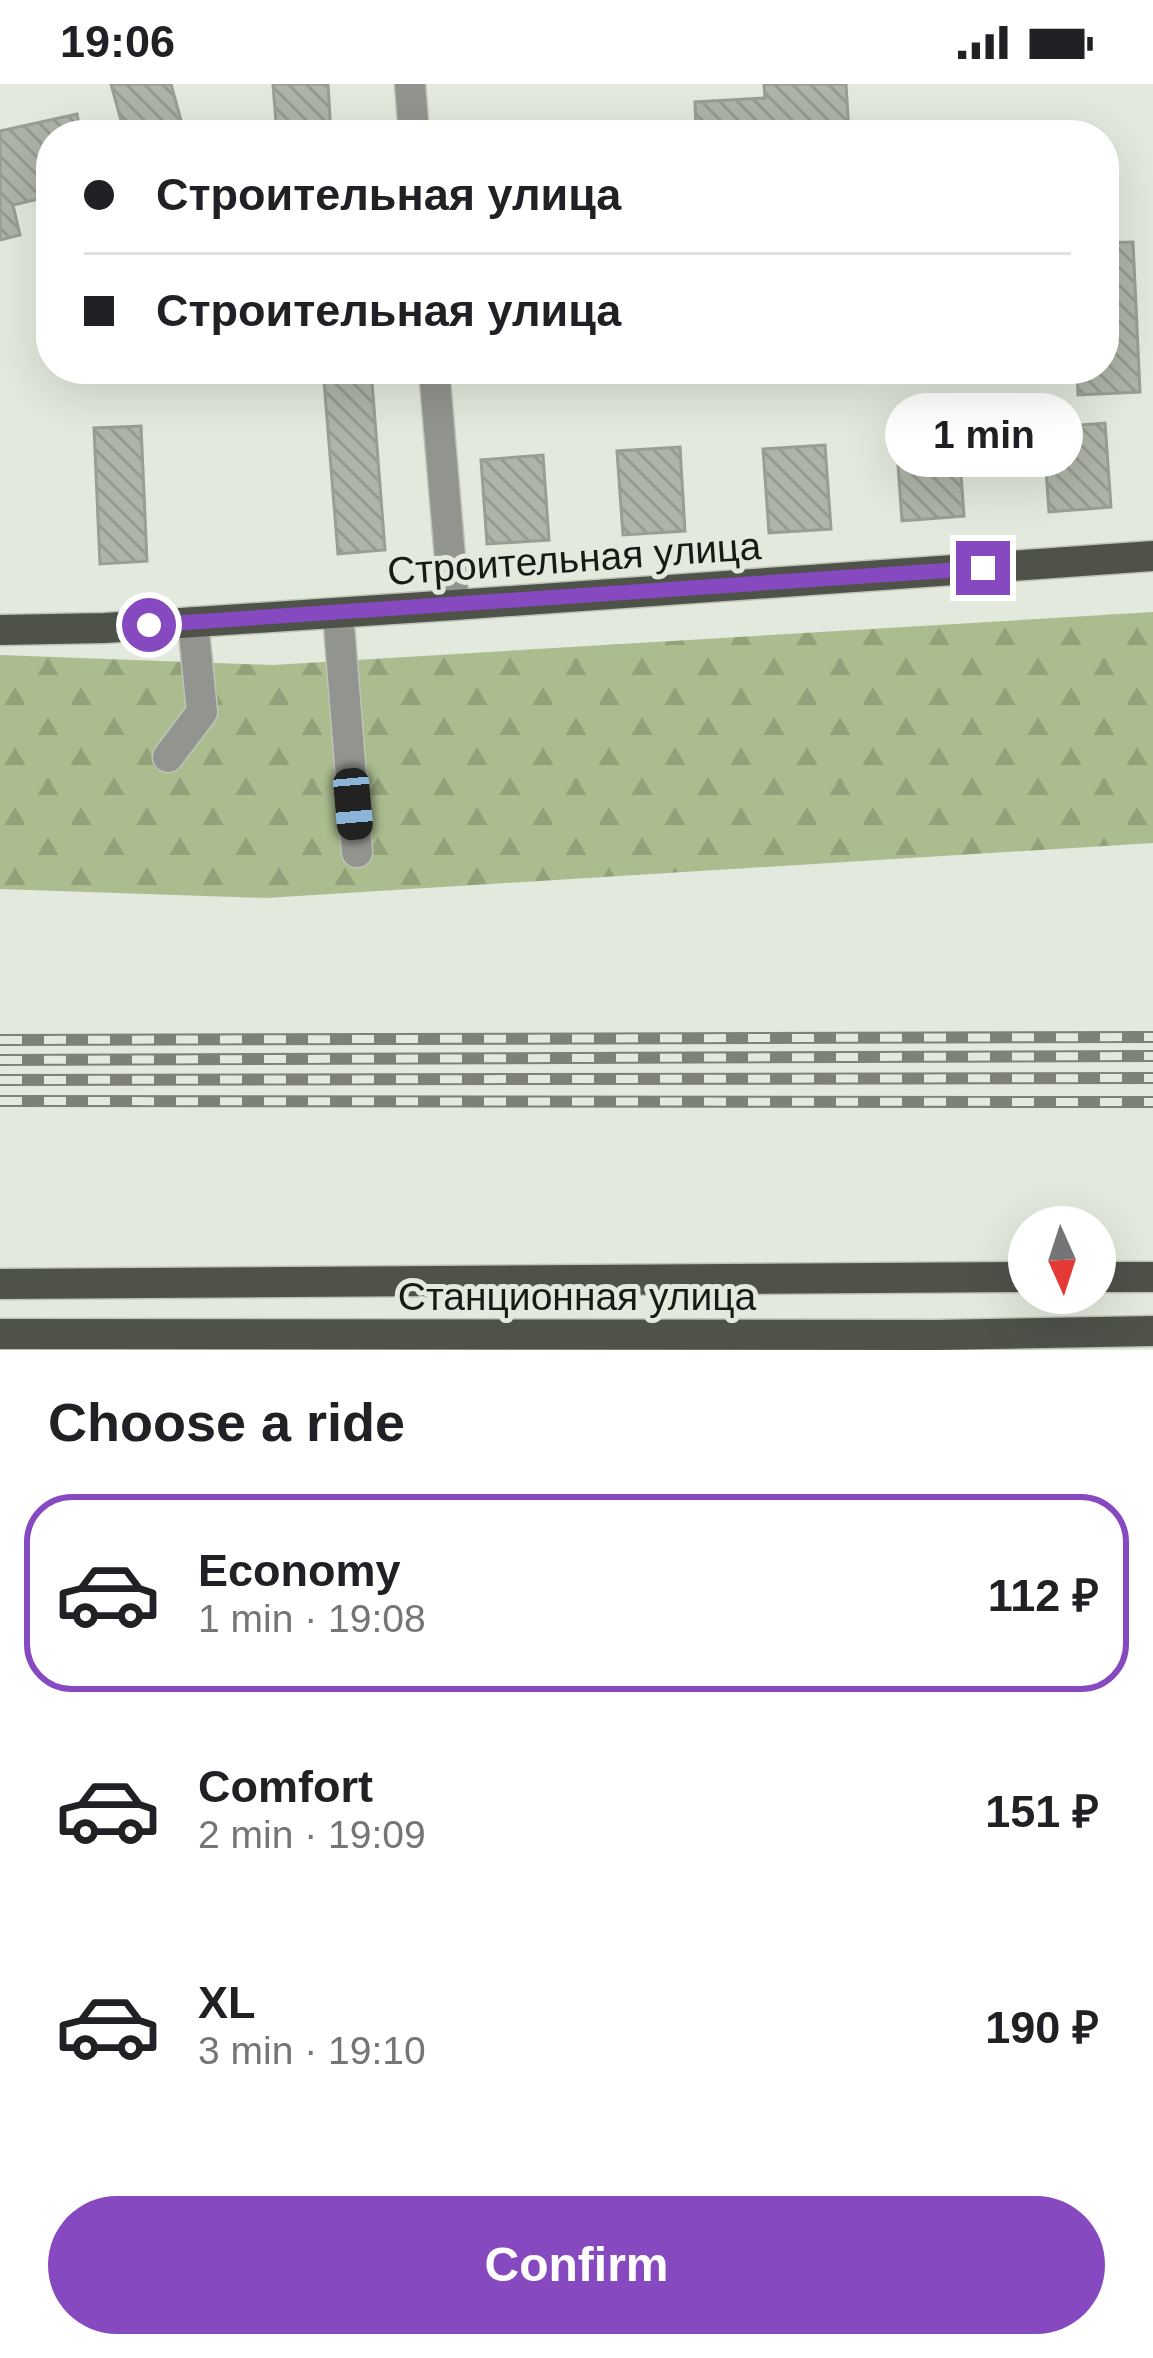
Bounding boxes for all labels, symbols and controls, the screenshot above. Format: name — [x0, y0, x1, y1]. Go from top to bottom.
text: 19:06 — [60, 16, 175, 67]
text: Строительная улица — [156, 169, 621, 220]
text: Строительная улица — [156, 285, 621, 336]
callout: 1 min — [884, 394, 1082, 478]
text: 1 min — [933, 413, 1035, 456]
street label: Строительная улица — [386, 524, 763, 593]
route end — [956, 541, 1010, 595]
route start — [122, 598, 176, 652]
car — [332, 767, 374, 841]
north arrow — [1008, 1206, 1116, 1314]
map controls — [1008, 1206, 1116, 1314]
street label: Станционная улица — [398, 1275, 757, 1318]
text: Choose a ride — [48, 1392, 405, 1452]
icon: car — [54, 1539, 162, 1647]
text: Economy — [198, 1545, 401, 1596]
text: 112 ₽ — [988, 1570, 1099, 1621]
text: 1 min · 19:08 — [198, 1597, 426, 1640]
icon: car — [54, 1755, 162, 1863]
text: Comfort — [198, 1761, 373, 1812]
text: 151 ₽ — [985, 1786, 1099, 1837]
text: 2 min · 19:09 — [198, 1813, 426, 1856]
icon: car — [54, 1971, 162, 2079]
text: XL — [198, 1977, 256, 2028]
text: 190 ₽ — [985, 2002, 1099, 2053]
text: 3 min · 19:10 — [198, 2029, 426, 2072]
button: Confirm — [48, 2196, 1105, 2334]

